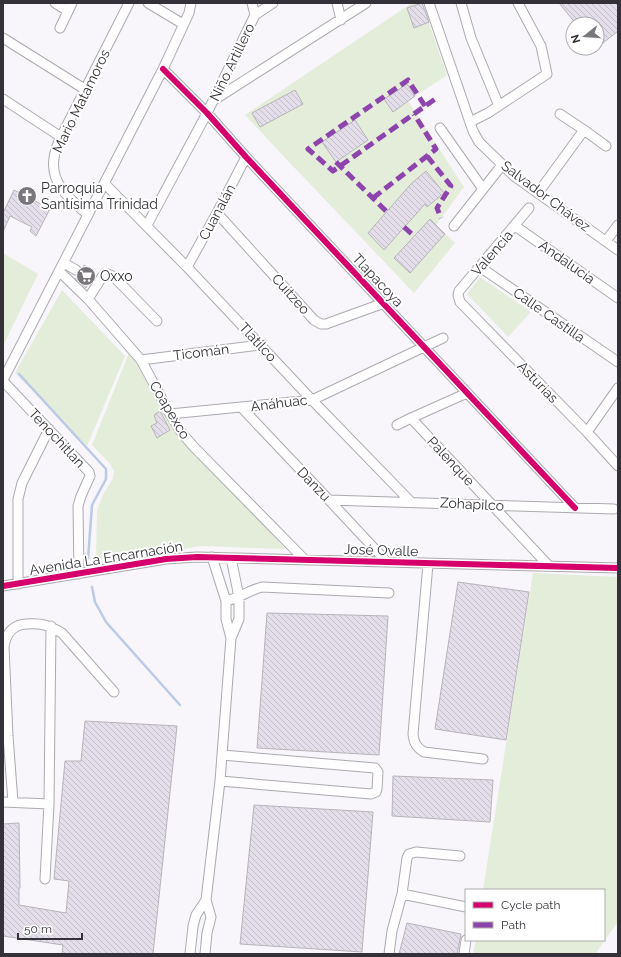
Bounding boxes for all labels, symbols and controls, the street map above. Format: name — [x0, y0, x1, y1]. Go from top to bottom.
north arrow — [565, 16, 605, 56]
street label: Niño Artillero — [206, 21, 258, 103]
text: N — [568, 33, 583, 45]
street label: Mario Matamoros — [49, 47, 113, 155]
street label: Salvador Chávez — [498, 157, 594, 235]
place label: Parroquia Santísima Trinidad — [41, 180, 158, 212]
street label: Cuanalán — [196, 181, 238, 243]
church icon: Parroquia Santísima Trinidad — [16, 185, 38, 207]
street label: Valencia — [468, 227, 516, 279]
street label: Andalucía — [536, 237, 598, 287]
street label: Tlapacoya — [349, 250, 407, 310]
supermarket icon: Oxxo — [75, 265, 97, 287]
place label: Oxxo — [100, 268, 133, 284]
street label: Cuitzeo — [269, 270, 313, 318]
street label: Calle Castilla — [510, 284, 588, 346]
street label: Tlatilco — [236, 319, 280, 365]
street label: Ticomán — [172, 341, 230, 363]
street label: Asturias — [514, 358, 562, 406]
street label: Coapexco — [146, 378, 194, 442]
street label: Anáhuac — [250, 392, 309, 414]
street label: Tenochitlan — [26, 405, 88, 471]
street label: Palenque — [424, 433, 478, 489]
street label: Danzu — [294, 464, 334, 504]
street label: Zohapilco — [440, 494, 504, 514]
street label: Avenida La Encarnación — [28, 538, 184, 578]
street label: José Ovalle — [343, 541, 419, 559]
legend — [465, 889, 605, 941]
text: Cycle path — [501, 898, 560, 912]
scale bar — [18, 915, 82, 941]
text: Path — [501, 918, 526, 932]
text: 50 m — [24, 922, 52, 936]

